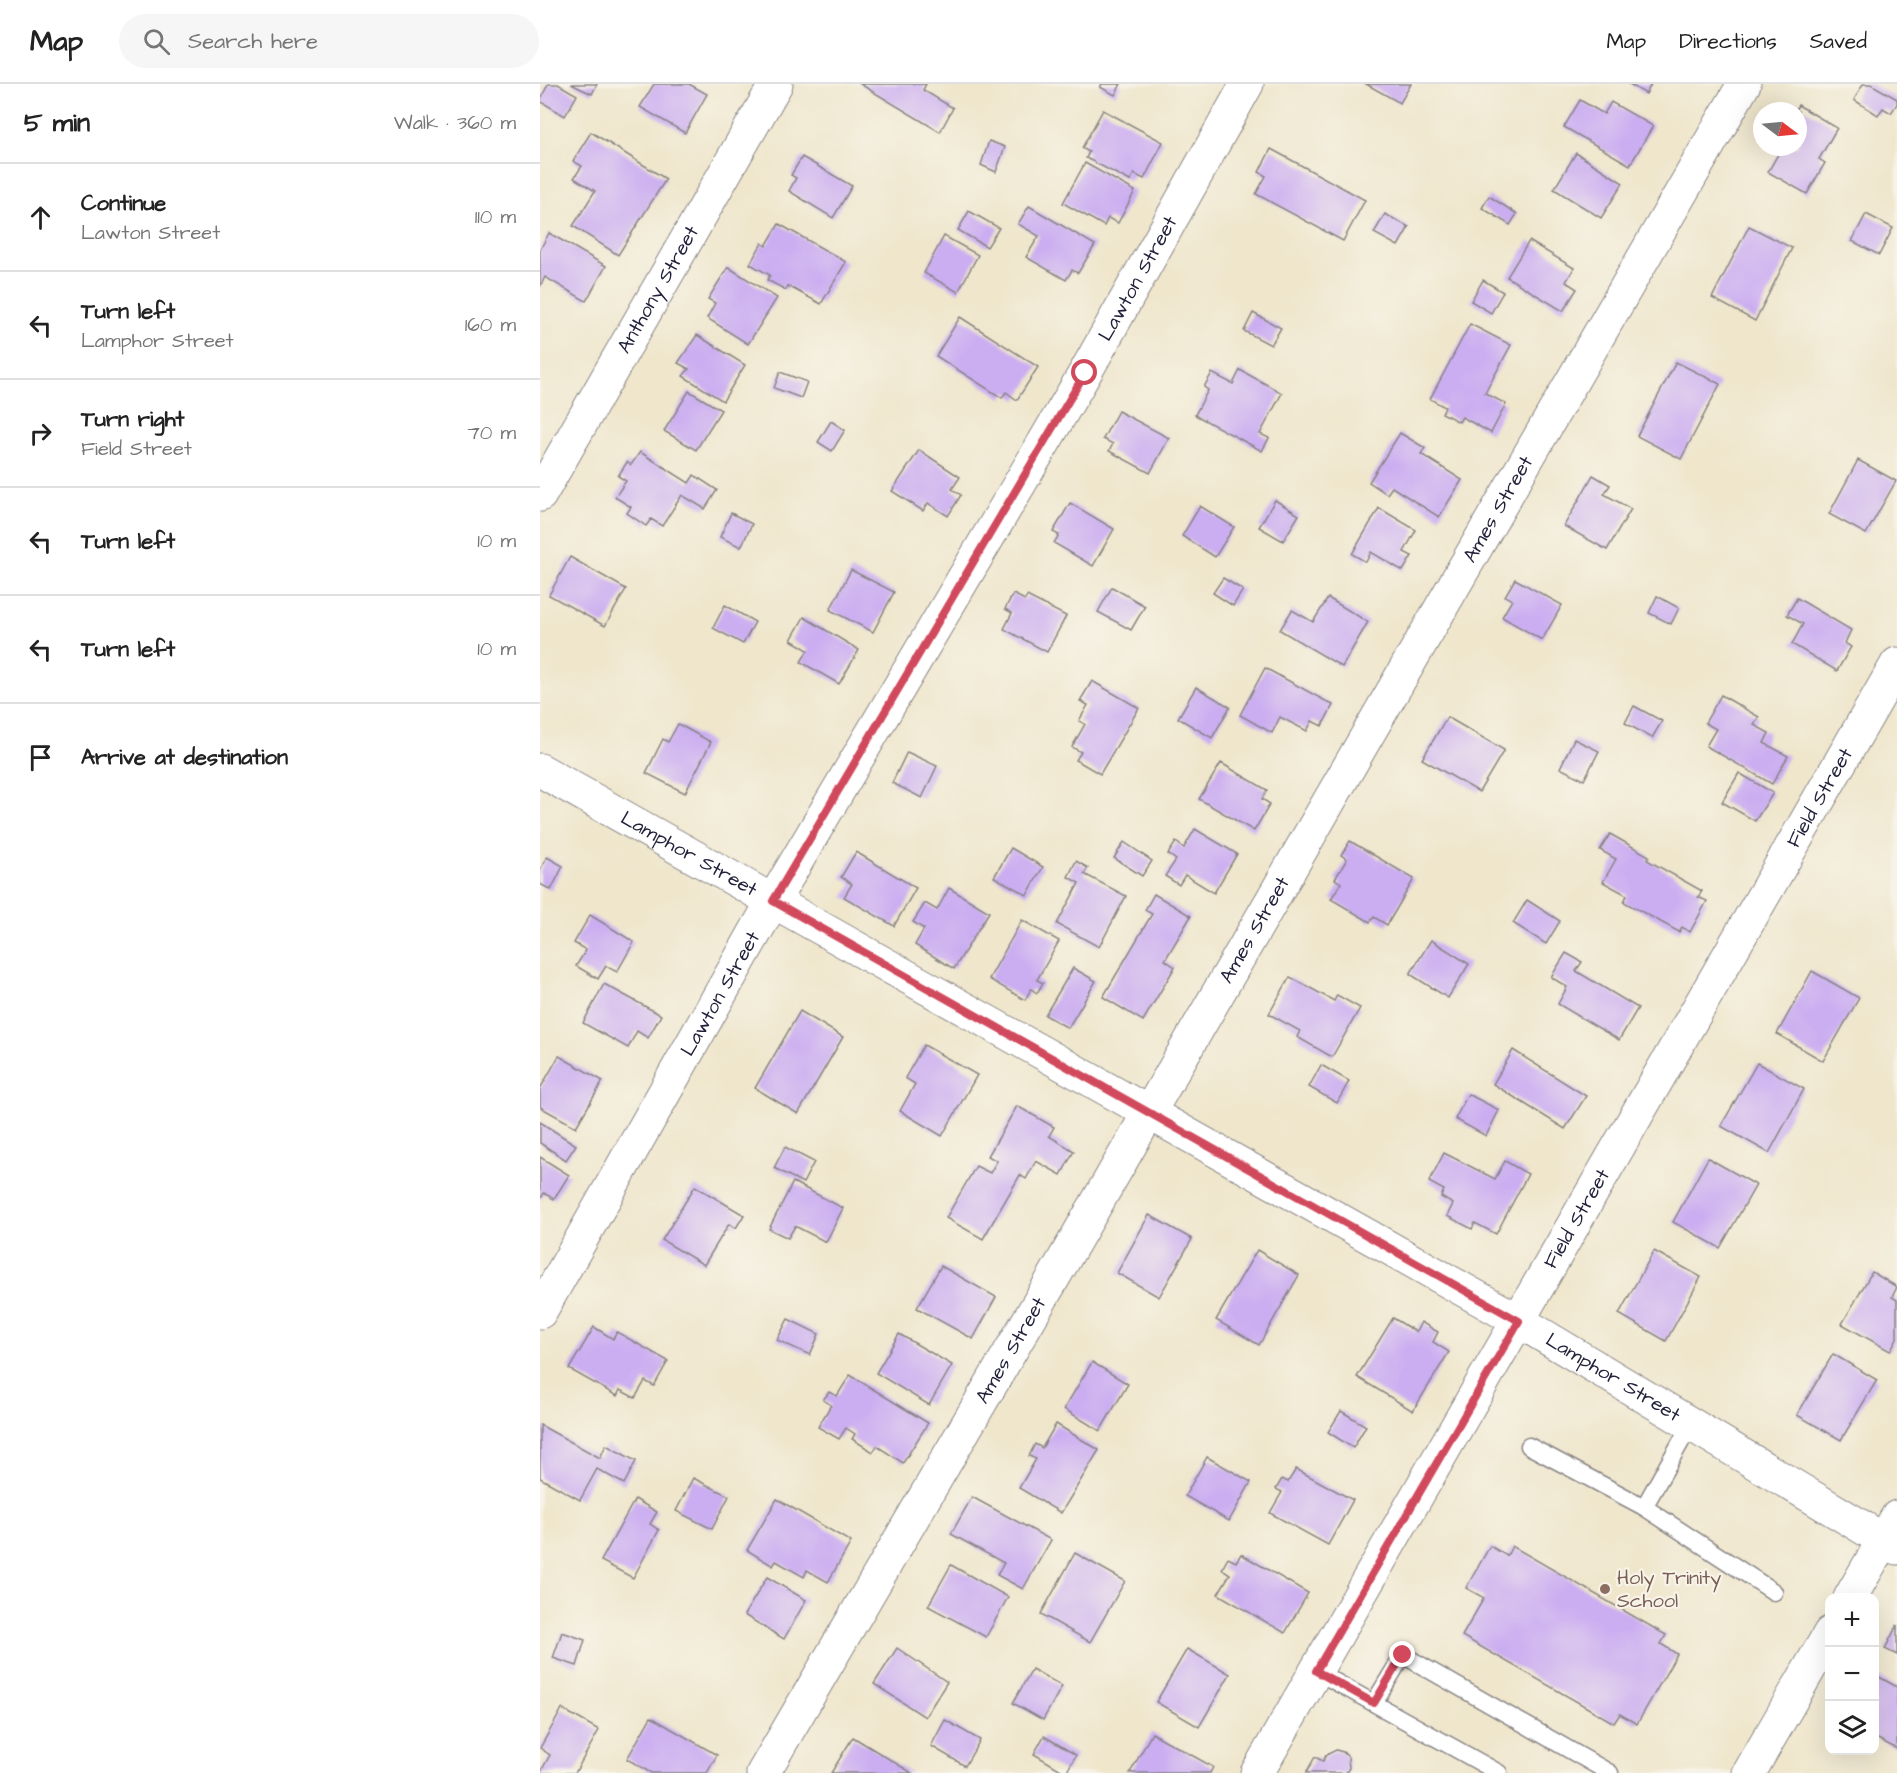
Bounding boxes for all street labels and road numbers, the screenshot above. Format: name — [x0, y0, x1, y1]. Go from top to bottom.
street label: Lawton Street — [1092, 211, 1184, 346]
street label: Anthony Street — [610, 221, 706, 358]
street label: Ames Street — [1456, 451, 1540, 568]
street label: Field Street — [1780, 743, 1860, 853]
street label: Lamphor Street — [616, 804, 762, 904]
street label: Ames Street — [1213, 871, 1297, 988]
street label: Lawton Street — [674, 926, 767, 1061]
street label: Field Street — [1537, 1164, 1617, 1274]
street label: Ames Street — [969, 1292, 1053, 1409]
street label: Lamphor Street — [1540, 1326, 1686, 1429]

